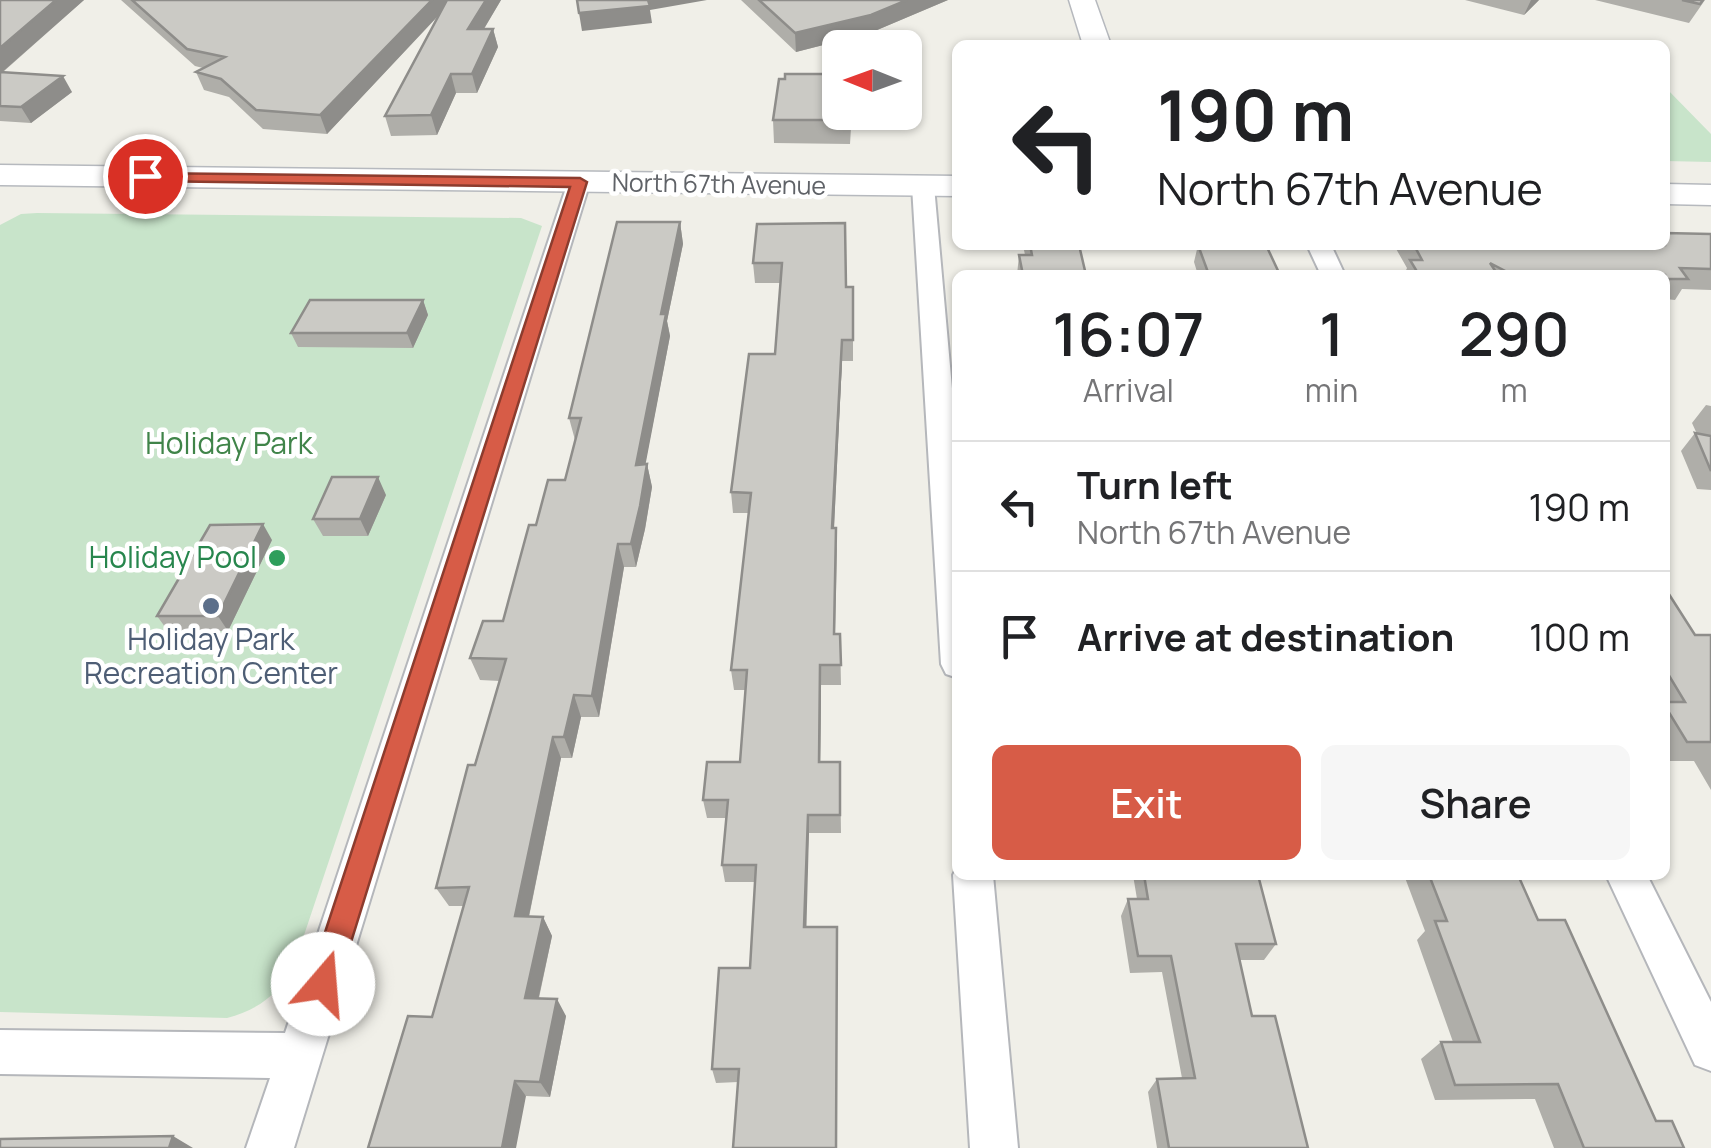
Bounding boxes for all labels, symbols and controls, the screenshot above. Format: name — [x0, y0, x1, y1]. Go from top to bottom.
north arrow — [822, 30, 922, 130]
map controls — [822, 30, 922, 130]
text: 190 m — [1157, 66, 1354, 162]
icon: left — [992, 80, 1122, 210]
pin — [103, 134, 188, 219]
icon: arrive — [118, 149, 173, 204]
text: North 67th Avenue — [1157, 157, 1543, 219]
street label: North 67th Avenue — [612, 164, 826, 203]
text: 16:07 — [1052, 292, 1204, 374]
text: 1 — [1319, 292, 1344, 374]
text: 290 — [1459, 292, 1570, 374]
text: Arrival — [1083, 368, 1174, 412]
text: min — [1305, 368, 1358, 412]
text: m — [1501, 368, 1528, 412]
park label: Holiday Park — [145, 422, 314, 463]
text: Turn left — [1077, 458, 1233, 510]
icon: left — [992, 479, 1047, 534]
text: 190 m — [1529, 480, 1630, 532]
text: North 67th Avenue — [1077, 510, 1351, 554]
place label: Holiday Pool — [89, 536, 257, 577]
marker: Holiday Pool — [266, 547, 288, 569]
marker: Holiday Park Recreation Center — [200, 595, 222, 617]
icon: arrive — [992, 609, 1047, 664]
text: Arrive at destination — [1077, 610, 1454, 662]
text: 100 m — [1529, 610, 1630, 662]
place label: Holiday Park Recreation Center — [84, 618, 338, 693]
button: Exit — [992, 745, 1301, 860]
button: Share — [1321, 745, 1630, 860]
position arrow — [271, 932, 375, 1036]

